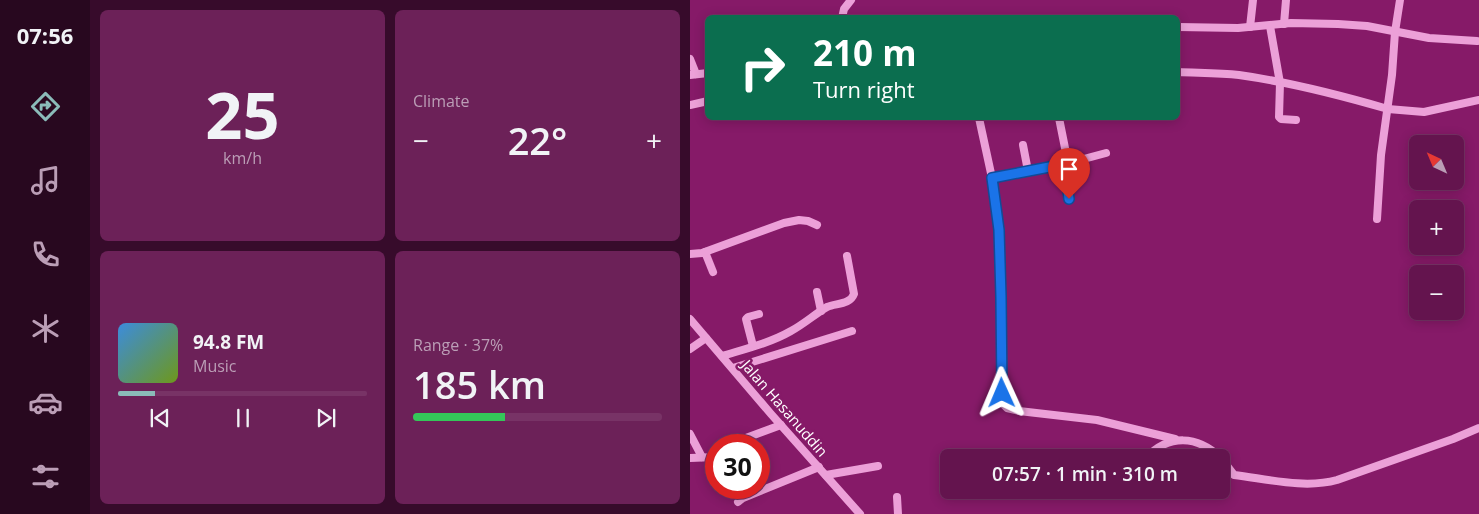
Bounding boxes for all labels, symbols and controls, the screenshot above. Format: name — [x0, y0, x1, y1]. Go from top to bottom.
text: 07:56 — [17, 20, 73, 50]
text: 210 m — [813, 29, 917, 76]
icon: right — [730, 35, 795, 100]
text: 25 — [205, 70, 280, 158]
text: Turn right — [813, 74, 915, 104]
icon: directions — [28, 89, 63, 124]
text: Climate — [413, 90, 470, 112]
text: 22° — [508, 114, 567, 166]
text: − — [413, 121, 429, 159]
text: + — [646, 121, 662, 159]
north arrow — [1409, 135, 1464, 190]
map controls — [1409, 135, 1464, 320]
text: km/h — [223, 147, 262, 169]
pin — [1048, 148, 1090, 199]
icon: arrive — [1055, 155, 1083, 183]
icon: music — [28, 163, 63, 198]
button: + — [1409, 200, 1464, 255]
icon: phone — [28, 237, 63, 272]
button: − — [1409, 265, 1464, 320]
icon: climate — [28, 311, 63, 346]
text: 94.8 FM — [193, 329, 264, 355]
text: Range · 37% — [413, 334, 503, 356]
street label: Jalan Hasanuddin — [736, 354, 833, 461]
text: Music — [193, 355, 237, 377]
text: 185 km — [413, 358, 546, 410]
position arrow — [975, 366, 1027, 418]
icon: car — [28, 385, 63, 420]
icon: previous — [146, 404, 174, 432]
icon: pause — [229, 404, 257, 432]
icon: next — [312, 404, 340, 432]
speed limit sign: 30 — [705, 434, 770, 499]
icon: filters — [28, 459, 63, 494]
text: 07:57 · 1 min · 310 m — [992, 461, 1178, 487]

